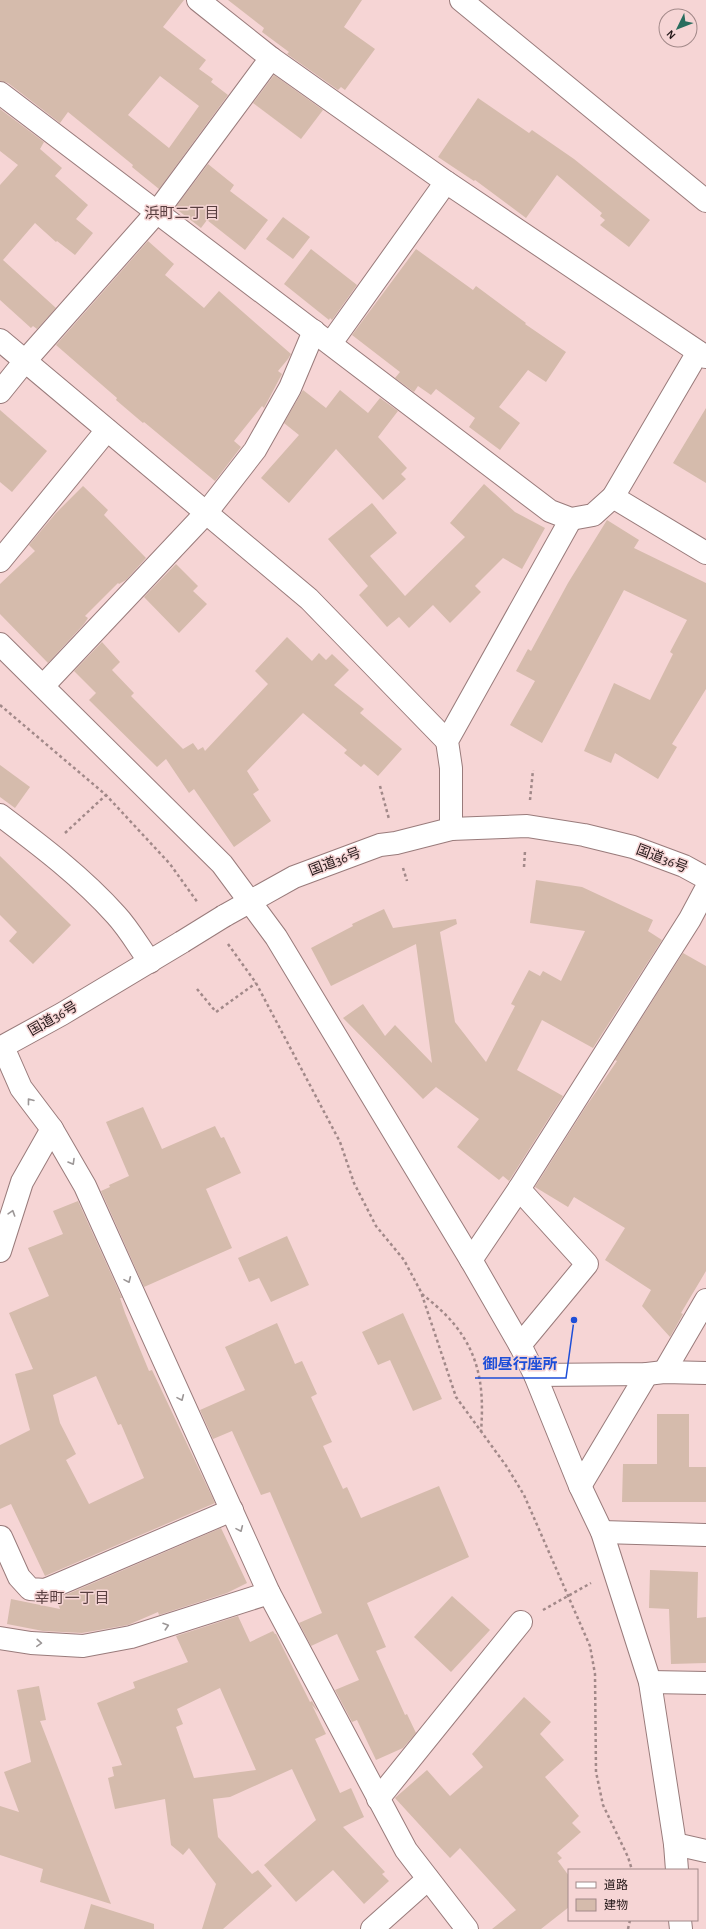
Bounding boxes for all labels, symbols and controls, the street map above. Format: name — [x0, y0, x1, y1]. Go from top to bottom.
north arrow — [658, 8, 698, 48]
text: N — [664, 28, 678, 41]
district label: 浜町二丁目 — [144, 205, 220, 221]
street label: 国道36号 — [634, 842, 690, 875]
street label: 国道36号 — [307, 845, 363, 878]
street label: 国道36号 — [25, 998, 80, 1039]
one-way arrow — [28, 1098, 35, 1105]
one-way arrow — [67, 1158, 74, 1165]
one-way arrow — [7, 1210, 16, 1217]
one-way arrow — [123, 1275, 131, 1283]
callout: 御昼行座所 — [475, 1351, 566, 1378]
text: 御昼行座所 — [482, 1356, 558, 1372]
one-way arrow — [176, 1394, 184, 1401]
one-way arrow — [236, 1526, 244, 1533]
district label: 幸町一丁目 — [34, 1590, 110, 1606]
one-way arrow — [162, 1622, 169, 1631]
one-way arrow — [36, 1639, 42, 1648]
legend — [568, 1869, 698, 1921]
text: 道路 — [604, 1878, 628, 1891]
text: 建物 — [604, 1898, 628, 1911]

